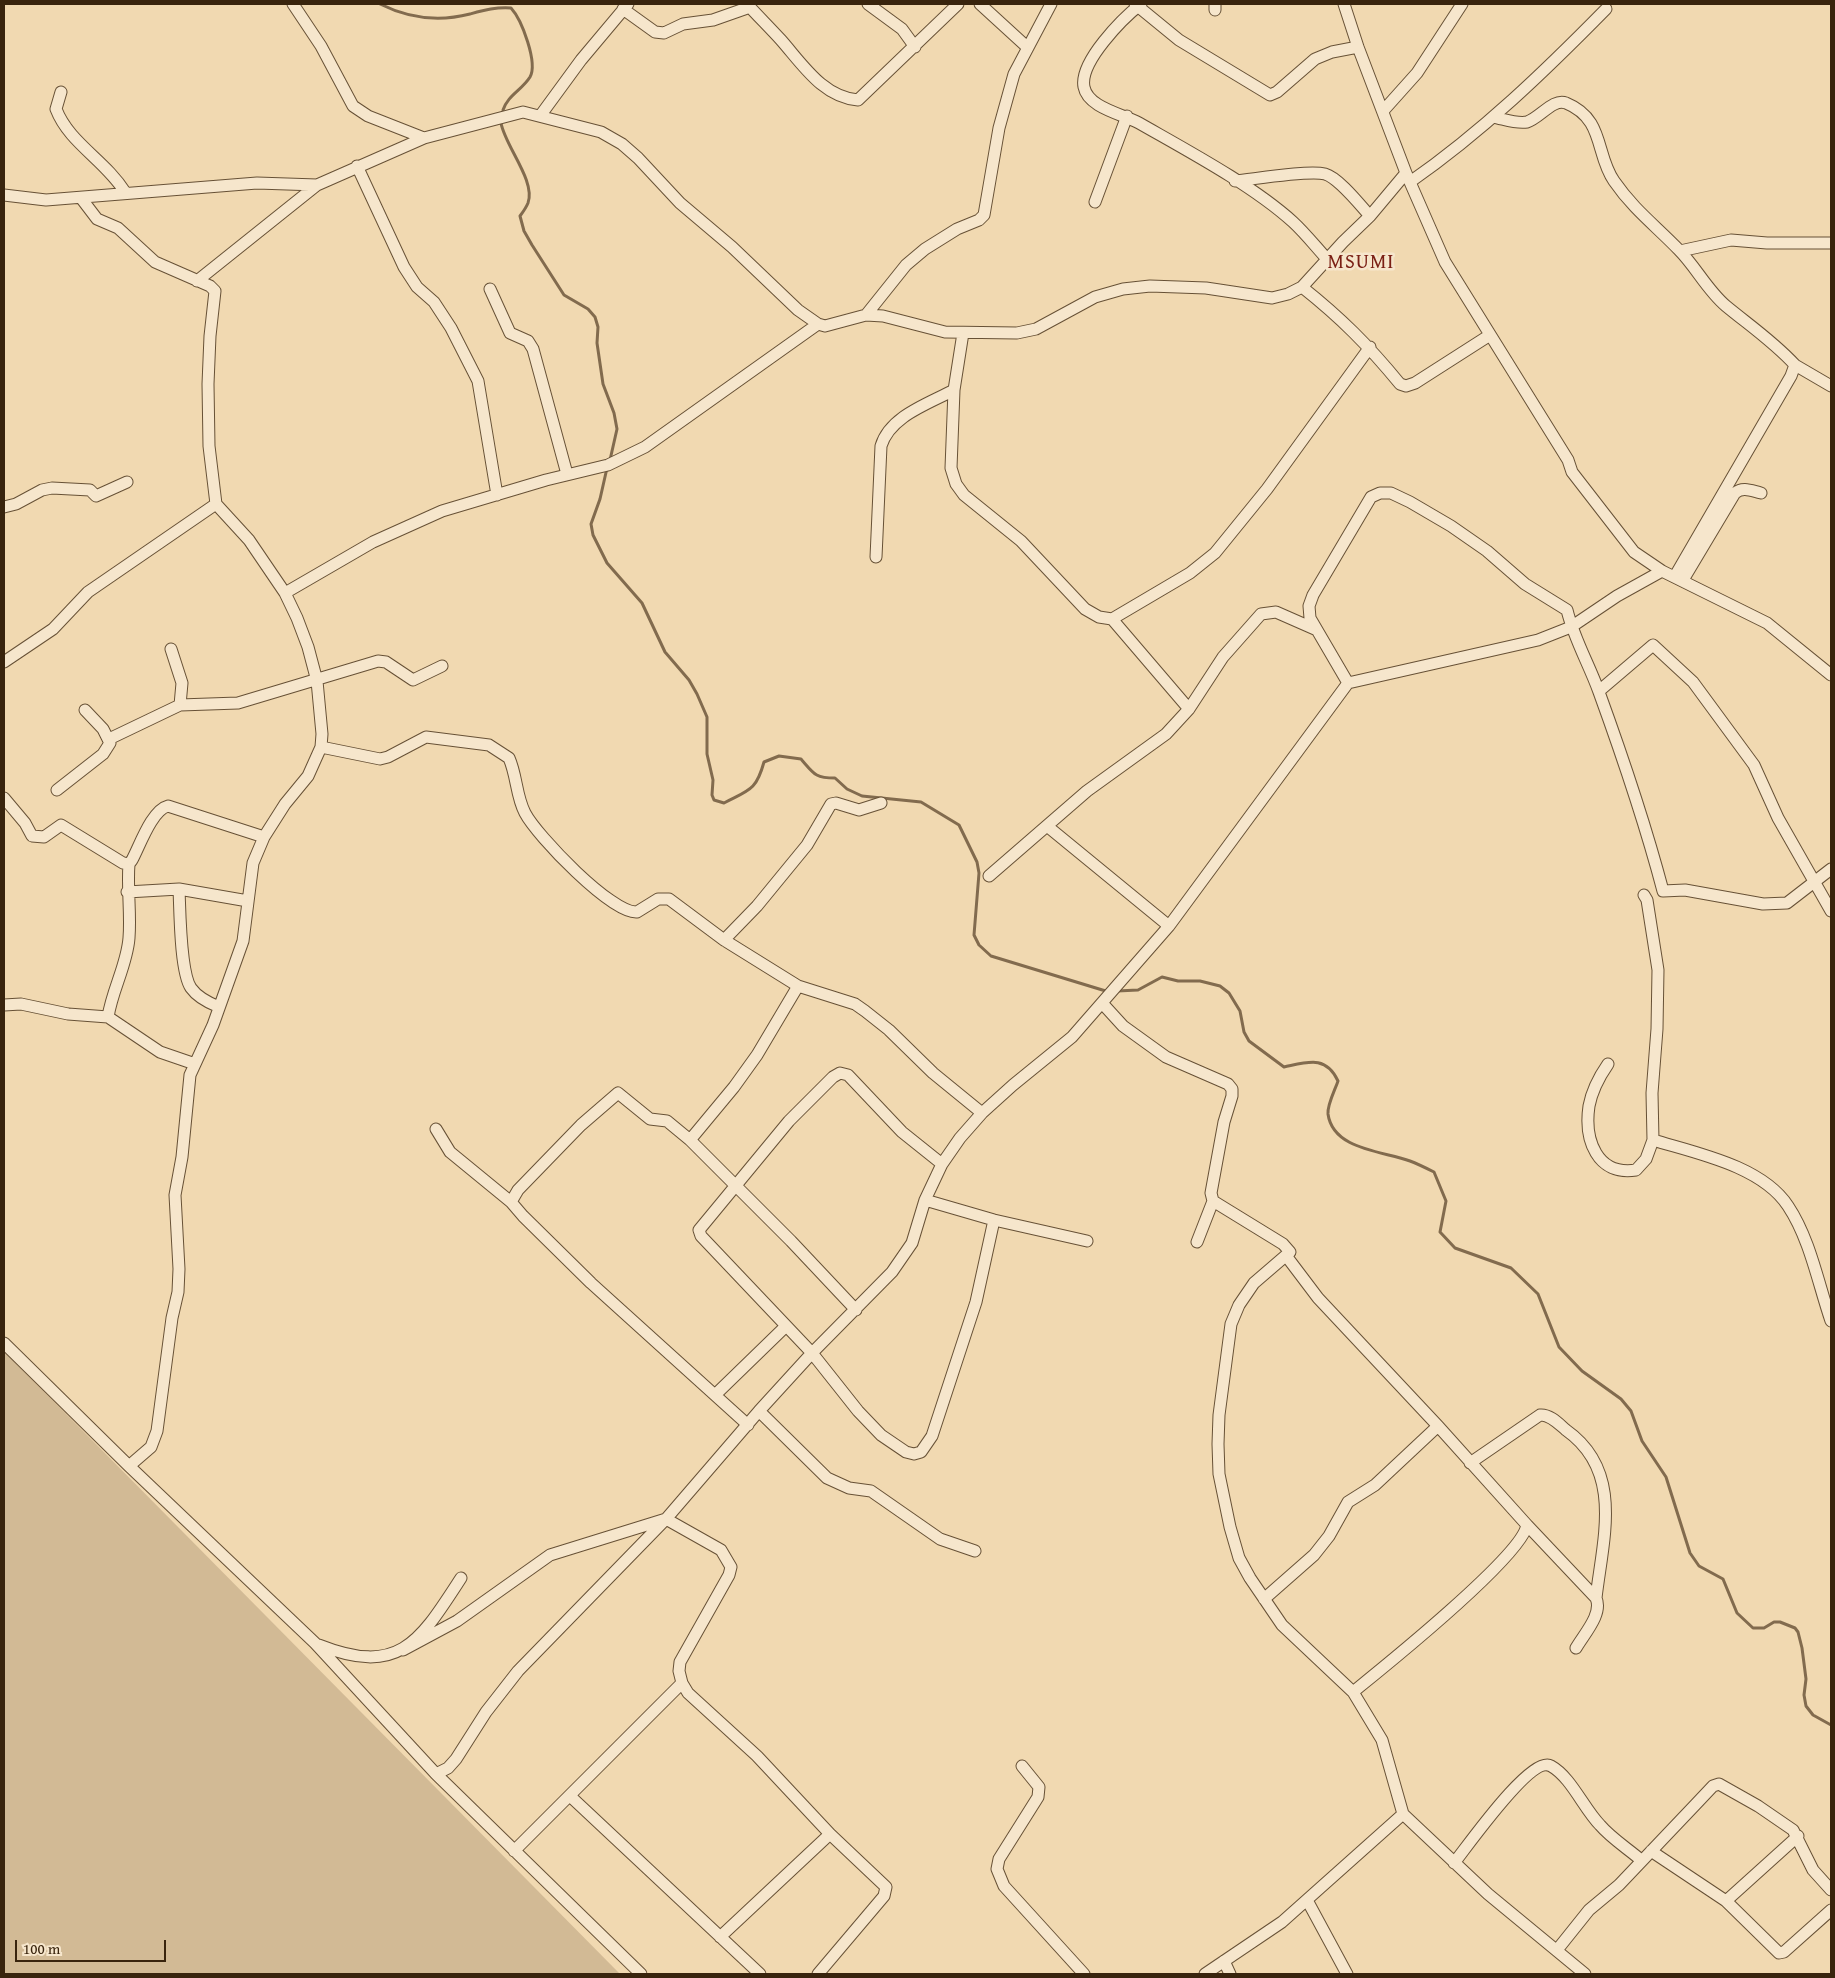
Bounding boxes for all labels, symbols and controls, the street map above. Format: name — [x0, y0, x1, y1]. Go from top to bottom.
district label: MSUMI — [1327, 251, 1395, 275]
scale bar — [18, 1930, 169, 1962]
text: 100 m — [23, 1938, 60, 1959]

